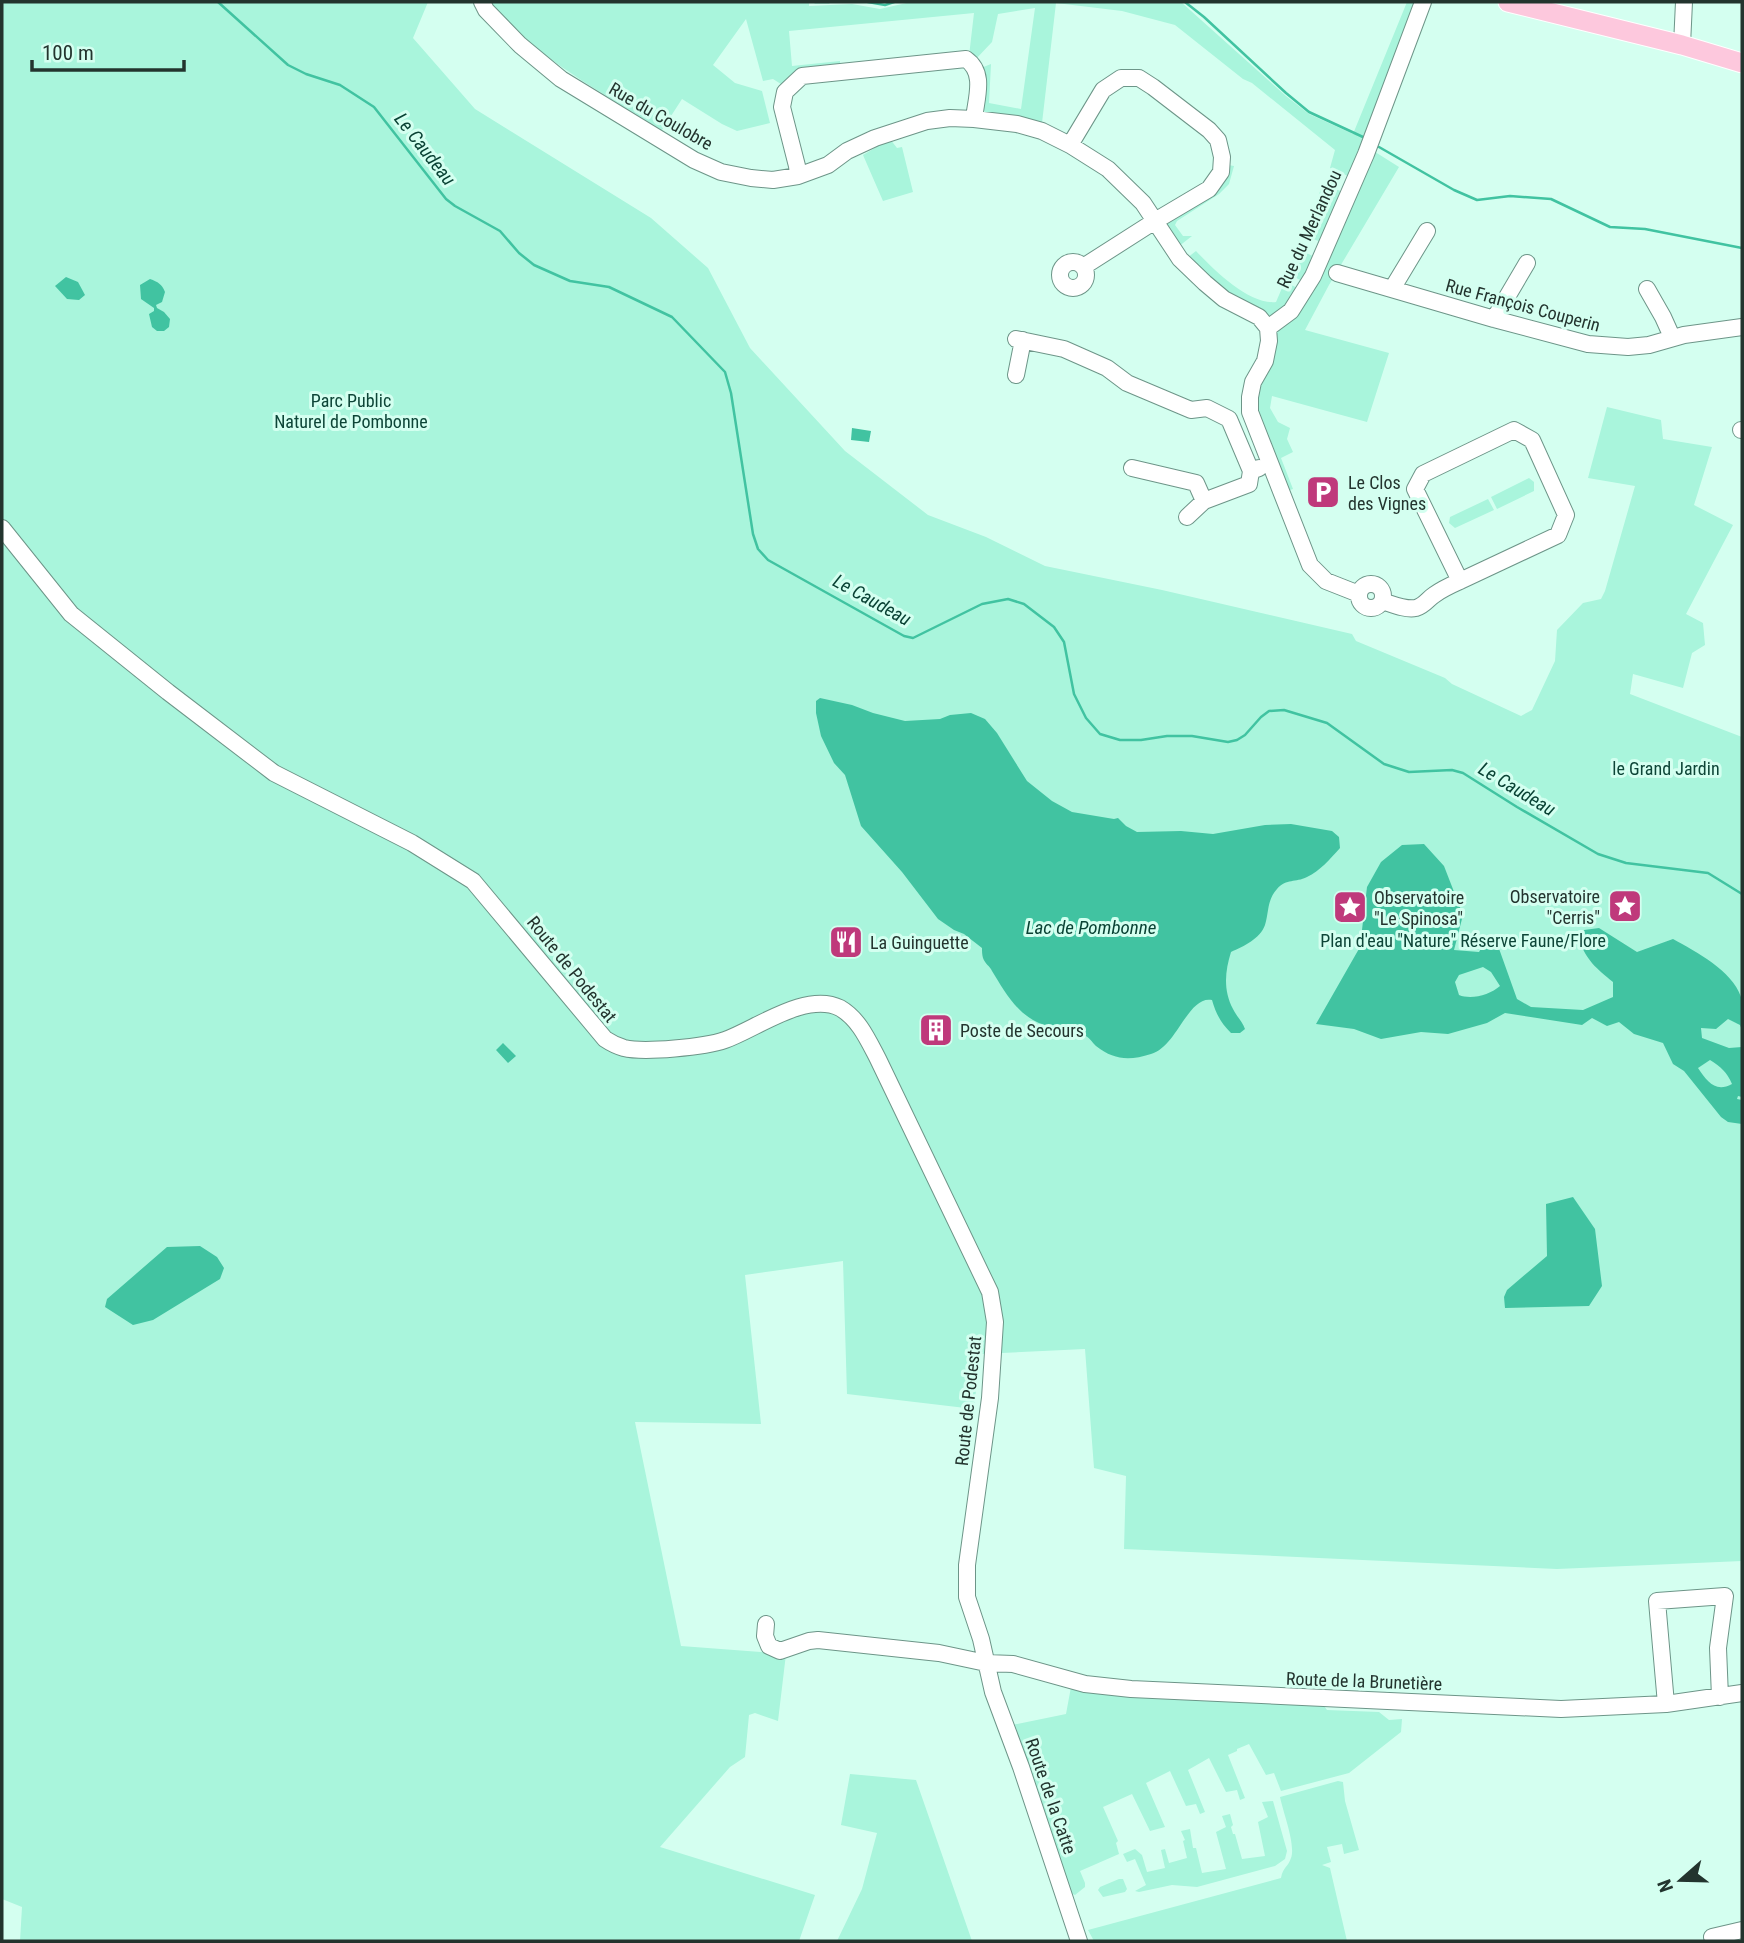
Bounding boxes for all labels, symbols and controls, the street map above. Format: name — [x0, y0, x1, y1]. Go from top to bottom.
scale bar — [32, 28, 184, 72]
text: 100 m — [42, 41, 94, 65]
street label: Rue du Coulobre — [605, 78, 717, 154]
water label: Le Caudeau — [390, 108, 460, 190]
street label: Rue du Merlandou — [1272, 166, 1346, 292]
street label: Rue François Couperin — [1443, 274, 1603, 336]
park label: Parc Public Naturel de Pombonne — [274, 390, 428, 432]
place label: Le Clos des Vignes — [1348, 472, 1426, 514]
parking icon: Le Clos des Vignes — [1304, 473, 1342, 511]
water label: Le Caudeau — [829, 569, 915, 631]
water label: Le Caudeau — [1474, 757, 1560, 821]
park label: le Grand Jardin — [1612, 758, 1720, 779]
place label: Observatoire "Cerris" — [1510, 886, 1600, 928]
place label: Observatoire "Le Spinosa" — [1374, 887, 1464, 929]
place icon: Observatoire "Cerris" — [1606, 887, 1644, 925]
place icon: Observatoire "Le Spinosa" — [1331, 888, 1369, 926]
street label: Route de Podestat — [523, 912, 621, 1026]
water label: Lac de Pombonne — [1026, 916, 1156, 939]
restaurant icon: La Guinguette — [827, 923, 865, 961]
park label: Plan d'eau "Nature" Réserve Faune/Flore — [1320, 930, 1606, 951]
place label: La Guinguette — [870, 932, 969, 953]
building icon: Poste de Secours — [917, 1011, 955, 1049]
place label: Poste de Secours — [960, 1020, 1084, 1041]
street label: Route de Podestat — [951, 1335, 985, 1467]
street label: Route de la Brunetière — [1285, 1668, 1443, 1694]
street label: Route de la Catte — [1021, 1735, 1081, 1857]
north arrow — [1646, 1845, 1716, 1915]
text: N — [1653, 1876, 1678, 1895]

